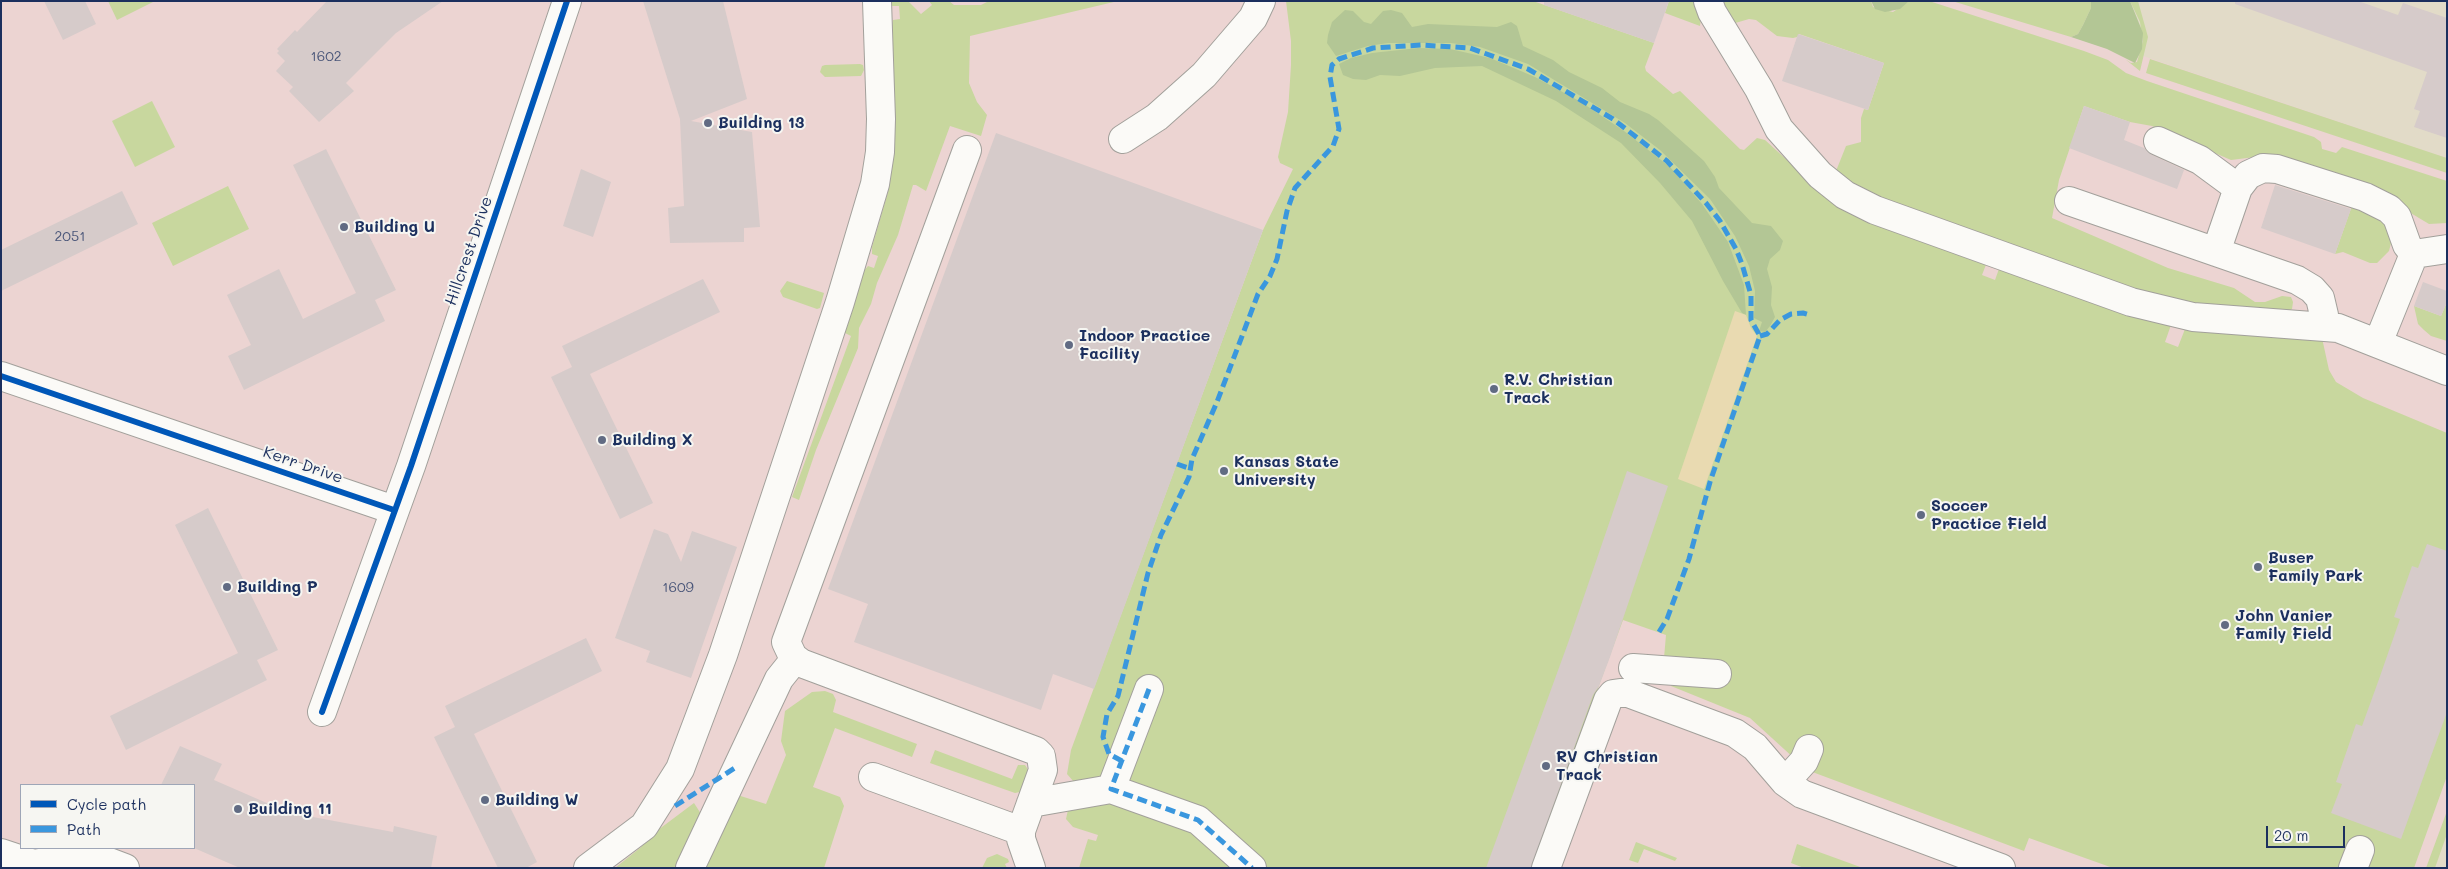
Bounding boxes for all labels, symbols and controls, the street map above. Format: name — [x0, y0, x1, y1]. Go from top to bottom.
house number: 1602 — [310, 49, 342, 65]
place label: Building 13 — [718, 113, 804, 133]
marker: Building 13 — [702, 117, 714, 129]
street label: Hillcrest Drive — [441, 194, 497, 308]
place label: Building U — [354, 217, 435, 237]
marker: Building U — [338, 221, 350, 233]
house number: 2051 — [55, 229, 85, 245]
place label: Indoor Practice Facility — [1079, 326, 1210, 364]
marker: Indoor Practice Facility — [1063, 339, 1075, 351]
place label: R.V. Christian Track — [1504, 370, 1613, 408]
marker: R.V. Christian Track — [1488, 383, 1500, 395]
place label: Building X — [612, 430, 693, 450]
marker: Building X — [596, 434, 608, 446]
street label: Kerr Drive — [261, 442, 345, 488]
place label: Kansas State University — [1234, 452, 1339, 490]
marker: Kansas State University — [1218, 465, 1230, 477]
place label: Soccer Practice Field — [1931, 496, 2047, 534]
marker: Soccer Practice Field — [1915, 509, 1927, 521]
place label: Buser Family Park — [2268, 548, 2363, 586]
marker: Buser Family Park — [2252, 561, 2264, 573]
place label: Building P — [237, 577, 318, 597]
house number: 1609 — [662, 580, 694, 596]
marker: Building P — [221, 581, 233, 593]
place label: John Vanier Family Field — [2235, 606, 2332, 644]
marker: John Vanier Family Field — [2219, 619, 2231, 631]
place label: RV Christian Track — [1556, 747, 1658, 785]
marker: RV Christian Track — [1540, 760, 1552, 772]
legend — [20, 784, 195, 849]
place label: Building W — [495, 790, 578, 810]
text: Cycle path — [67, 794, 146, 814]
marker: Building W — [479, 794, 491, 806]
place label: Building 11 — [248, 799, 332, 819]
marker: Building 11 — [232, 803, 244, 815]
scale bar — [2268, 816, 2347, 848]
text: Path — [67, 819, 101, 839]
text: 20 m — [2274, 825, 2308, 845]

